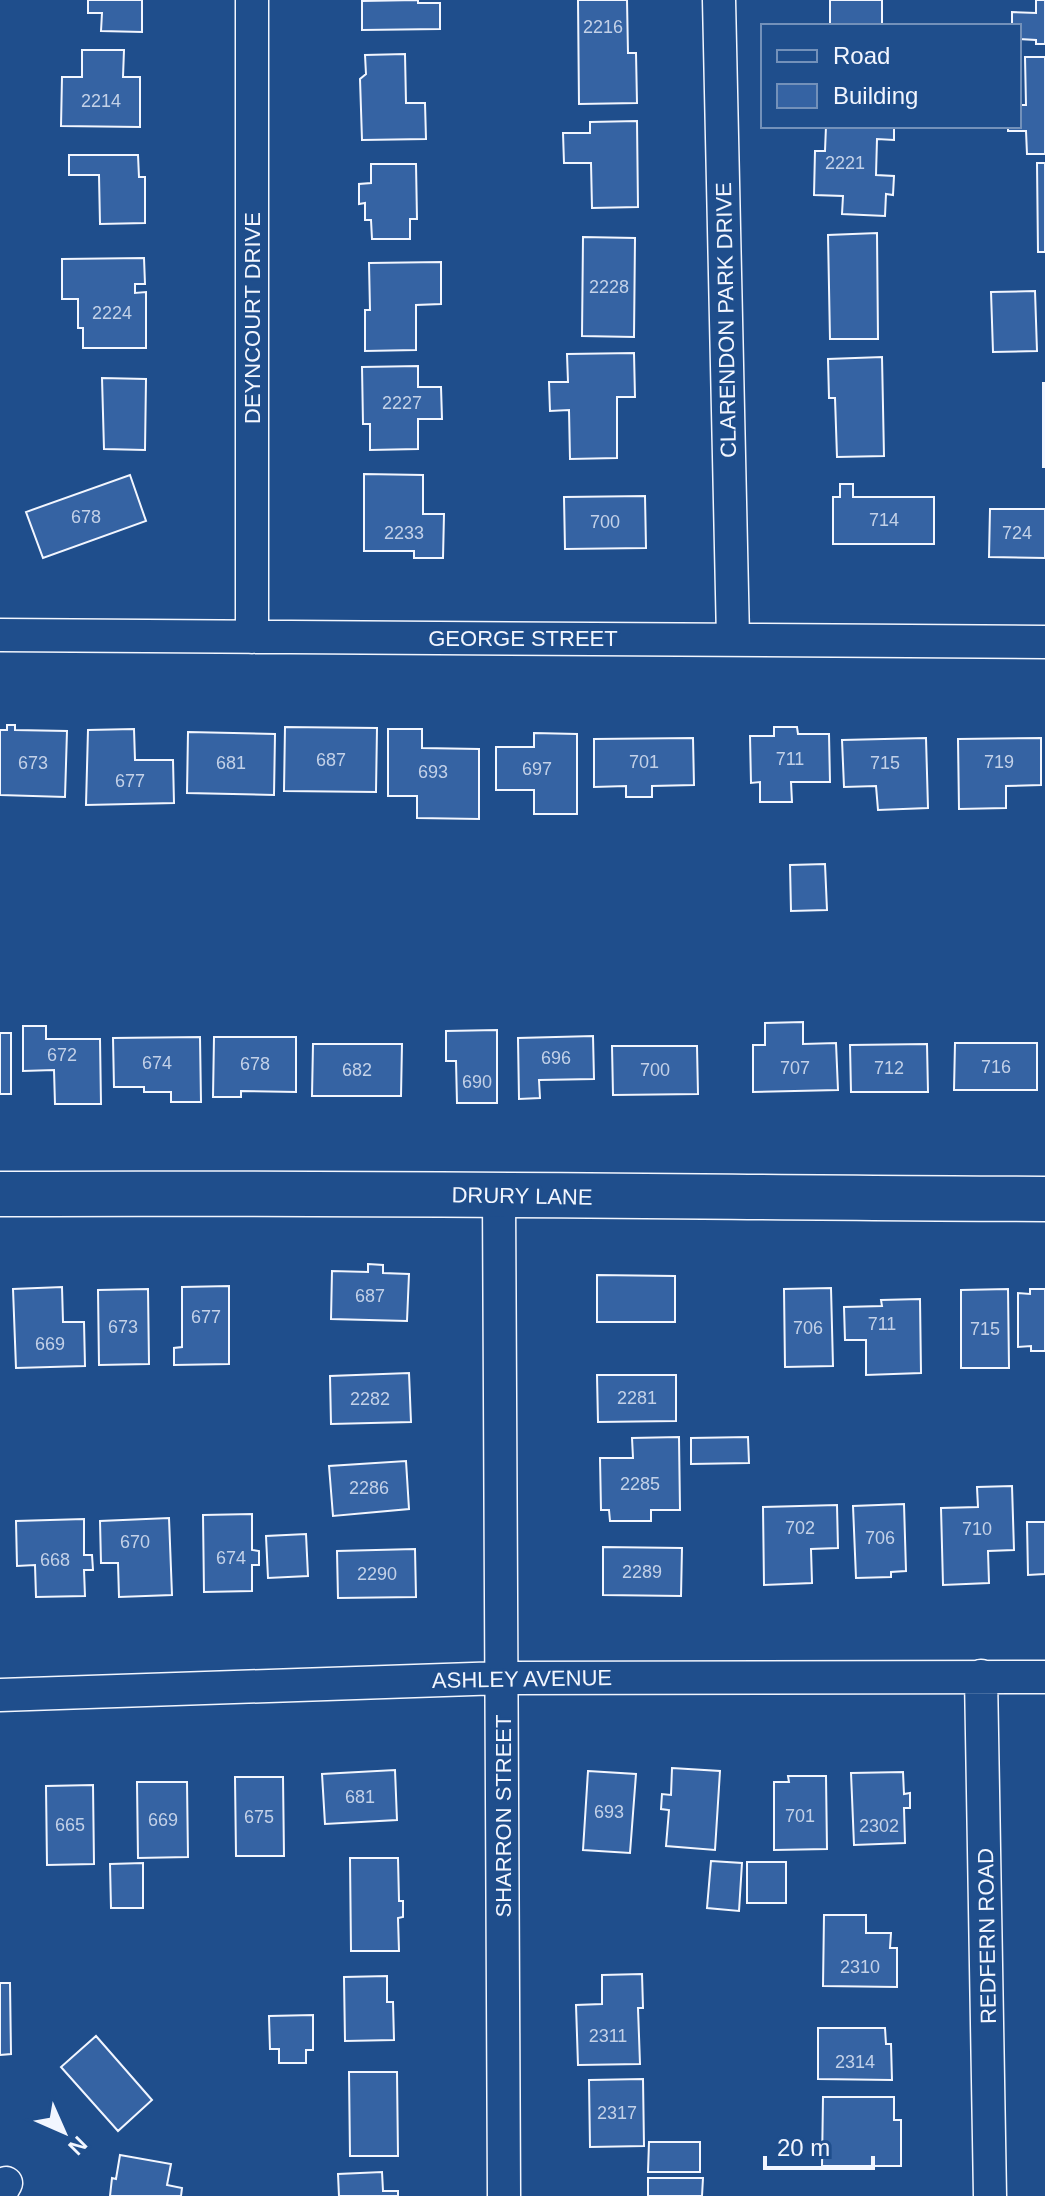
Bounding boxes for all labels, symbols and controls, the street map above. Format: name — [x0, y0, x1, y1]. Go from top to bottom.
house number: 2216 — [583, 17, 623, 37]
legend — [761, 24, 1021, 128]
text: Road — [833, 42, 890, 69]
text: Building — [833, 82, 918, 109]
house number: 2214 — [81, 91, 121, 111]
house number: 2221 — [825, 153, 865, 173]
street label: CLARENDON PARK DRIVE — [711, 182, 741, 458]
street label: DEYNCOURT DRIVE — [240, 212, 265, 424]
house number: 2228 — [589, 277, 629, 297]
house number: 2224 — [92, 303, 132, 323]
house number: 2227 — [382, 393, 422, 413]
house number: 678 — [71, 507, 101, 527]
house number: 714 — [869, 510, 899, 530]
house number: 700 — [590, 512, 620, 532]
house number: 2233 — [384, 523, 424, 543]
house number: 724 — [1002, 523, 1032, 543]
street label: GEORGE STREET — [428, 626, 618, 651]
house number: 711 — [776, 749, 804, 769]
house number: 687 — [316, 750, 346, 770]
house number: 701 — [629, 752, 659, 772]
house number: 719 — [984, 752, 1014, 772]
house number: 673 — [18, 753, 48, 773]
house number: 681 — [216, 753, 246, 773]
house number: 715 — [870, 753, 900, 773]
house number: 697 — [522, 759, 552, 779]
house number: 693 — [418, 762, 448, 782]
house number: 677 — [115, 771, 145, 791]
house number: 672 — [47, 1045, 77, 1065]
house number: 696 — [541, 1048, 571, 1068]
house number: 674 — [142, 1053, 172, 1073]
house number: 678 — [240, 1054, 270, 1074]
house number: 716 — [981, 1057, 1011, 1077]
house number: 707 — [780, 1058, 810, 1078]
house number: 712 — [874, 1058, 904, 1078]
house number: 682 — [342, 1060, 372, 1080]
house number: 700 — [640, 1060, 670, 1080]
house number: 690 — [462, 1072, 492, 1092]
street label: DRURY LANE — [451, 1182, 593, 1210]
house number: 687 — [355, 1286, 385, 1306]
house number: 677 — [191, 1307, 221, 1327]
house number: 711 — [868, 1314, 896, 1334]
house number: 673 — [108, 1317, 138, 1337]
house number: 706 — [793, 1318, 823, 1338]
house number: 715 — [970, 1319, 1000, 1339]
house number: 669 — [35, 1334, 65, 1354]
house number: 2281 — [617, 1388, 657, 1408]
house number: 2282 — [350, 1389, 390, 1409]
house number: 2285 — [620, 1474, 660, 1494]
house number: 2286 — [349, 1478, 389, 1498]
house number: 702 — [785, 1518, 815, 1538]
house number: 710 — [962, 1519, 992, 1539]
house number: 706 — [865, 1528, 895, 1548]
house number: 670 — [120, 1532, 150, 1552]
house number: 674 — [216, 1548, 246, 1568]
house number: 668 — [40, 1550, 70, 1570]
house number: 2289 — [622, 1562, 662, 1582]
house number: 2290 — [357, 1564, 397, 1584]
street label: ASHLEY AVENUE — [432, 1665, 612, 1693]
street label: SHARRON STREET — [491, 1715, 516, 1917]
house number: 681 — [345, 1787, 375, 1807]
house number: 693 — [594, 1802, 624, 1822]
house number: 701 — [785, 1806, 815, 1826]
house number: 675 — [244, 1807, 274, 1827]
house number: 669 — [148, 1810, 178, 1830]
house number: 665 — [55, 1815, 85, 1835]
house number: 2302 — [859, 1816, 899, 1836]
street label: REDFERN ROAD — [973, 1848, 1001, 2024]
house number: 2310 — [840, 1957, 880, 1977]
house number: 2311 — [589, 2026, 627, 2046]
house number: 2314 — [835, 2052, 875, 2072]
north arrow — [24, 2092, 104, 2172]
house number: 2317 — [597, 2103, 637, 2123]
scale bar — [765, 2120, 873, 2170]
text: N — [63, 2131, 92, 2160]
text: 20 m — [777, 2134, 830, 2161]

